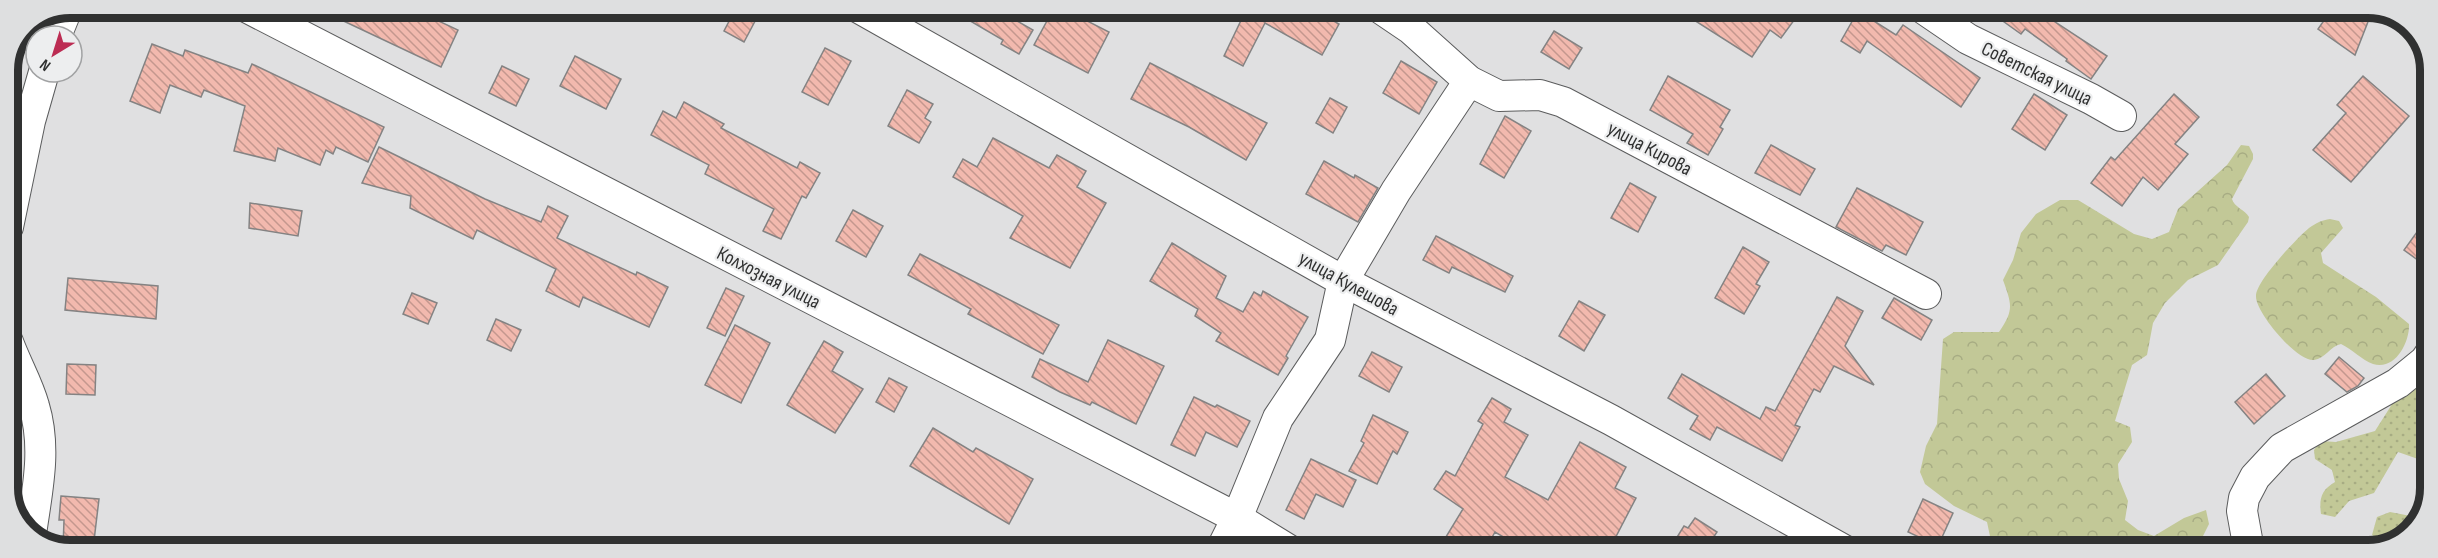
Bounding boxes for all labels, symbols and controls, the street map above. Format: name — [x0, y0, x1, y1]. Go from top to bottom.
north arrow — [24, 24, 84, 84]
street label: Советская улица — [1977, 37, 2096, 111]
text: N — [36, 55, 55, 75]
street label: улица Кирова — [1603, 117, 1696, 181]
street label: Колхозная улица — [713, 242, 824, 314]
street label: улица Кулешова — [1294, 247, 1403, 321]

